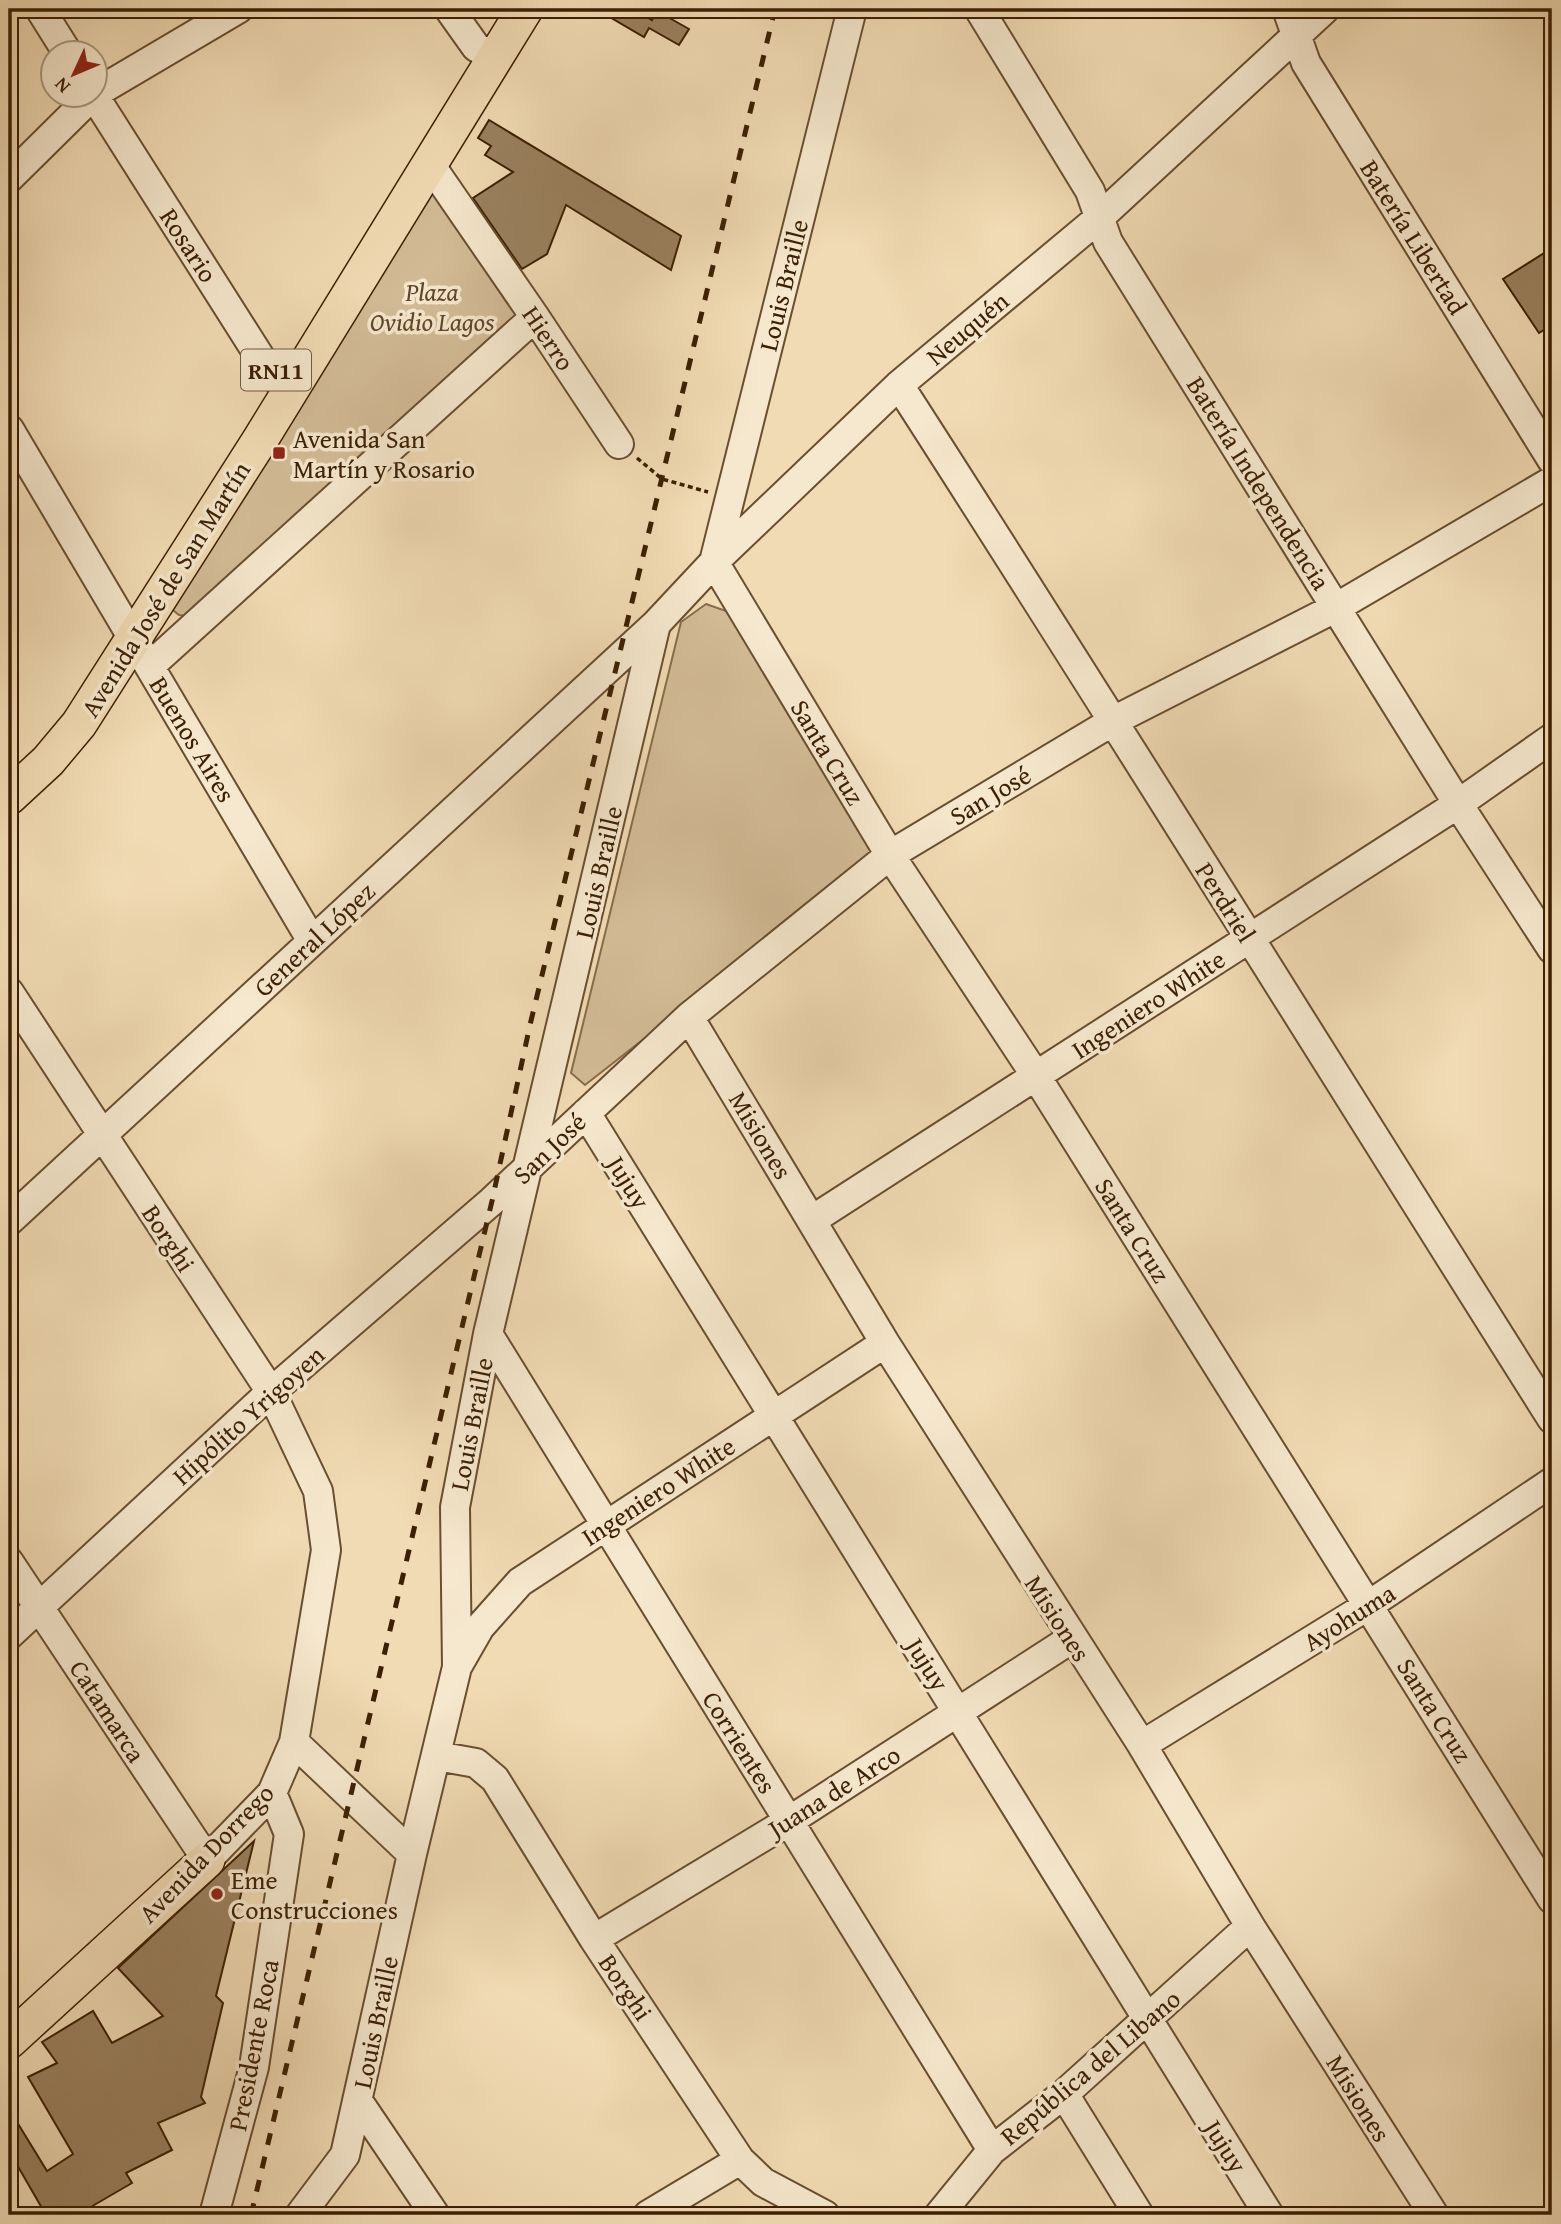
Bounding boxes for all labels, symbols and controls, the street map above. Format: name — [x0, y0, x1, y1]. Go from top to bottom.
north arrow — [38, 38, 108, 108]
text: N — [47, 71, 76, 100]
street label: Batería Libertad — [1351, 152, 1477, 322]
street label: Rosario — [150, 200, 228, 290]
street label: Louis Braille — [748, 215, 818, 355]
park label: Plaza Ovidio Lagos — [370, 272, 495, 341]
street label: Neuquén — [917, 281, 1017, 374]
street label: Hierro — [513, 298, 585, 378]
road number: RN11 — [241, 349, 311, 390]
street label: Batería Independencia — [1177, 368, 1341, 598]
place label: Avenida San Martín y Rosario — [293, 419, 475, 488]
marker: Avenida San Martín y Rosario — [271, 445, 287, 461]
street label: Avenida José de San Martín — [70, 453, 260, 724]
street label: Buenos Aires — [140, 669, 246, 809]
street label: Santa Cruz — [781, 692, 875, 812]
street label: San José — [942, 755, 1038, 835]
street label: Louis Braille — [564, 802, 632, 942]
street label: Perdriel — [1186, 854, 1266, 950]
street label: General López — [245, 872, 383, 1006]
street label: Ingeniero White — [1063, 940, 1233, 1068]
street label: Misiones — [719, 1084, 803, 1186]
street label: San José — [503, 1103, 595, 1193]
street label: Jujuy — [596, 1145, 660, 1216]
street label: Santa Cruz — [1085, 1170, 1181, 1290]
street label: Borghi — [133, 1197, 205, 1279]
street label: Hipólito Yrigoyen — [163, 1335, 333, 1494]
street label: Louis Braille — [439, 1354, 503, 1494]
street label: Ingeniero White — [573, 1427, 743, 1555]
street label: Misiones — [1015, 1567, 1101, 1669]
street label: Ayohuma — [1295, 1573, 1403, 1661]
street label: Jujuy — [895, 1627, 959, 1698]
street label: Santa Cruz — [1387, 1650, 1483, 1770]
street label: Catamarca — [60, 1652, 156, 1771]
street label: Corrientes — [693, 1683, 787, 1801]
street label: Juana de Arco — [758, 1735, 908, 1849]
street label: Avenida Dorrego — [129, 1774, 283, 1932]
place label: Eme Construcciones — [231, 1860, 398, 1929]
marker: Eme Construcciones — [209, 1886, 225, 1902]
street label: Borghi — [589, 1946, 663, 2028]
street label: Louis Braille — [342, 1952, 408, 2092]
street label: Presidente Roca — [217, 1955, 289, 2134]
street label: República del Libano — [991, 1980, 1189, 2154]
street label: Misiones — [1317, 2047, 1401, 2149]
street label: Jujuy — [1193, 2109, 1257, 2180]

